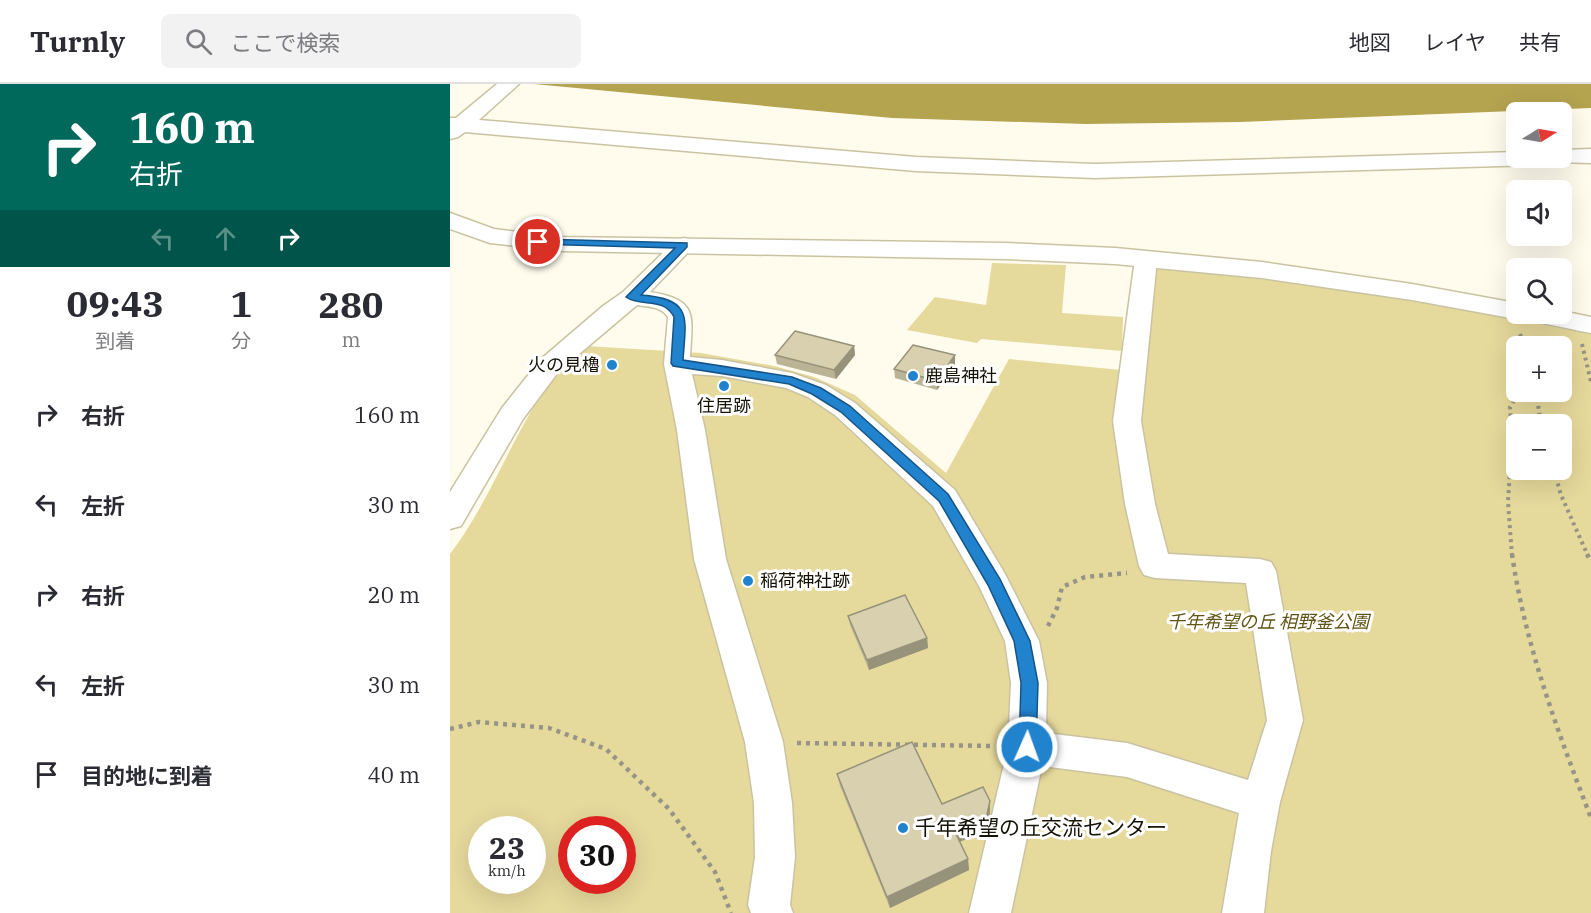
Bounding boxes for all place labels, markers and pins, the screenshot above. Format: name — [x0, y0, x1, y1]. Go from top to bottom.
pin — [512, 216, 563, 267]
place label: 火の見櫓 — [528, 353, 600, 376]
marker: 火の見櫓 — [605, 358, 619, 372]
place label: 鹿島神社 — [925, 364, 997, 387]
marker: 鹿島神社 — [906, 369, 920, 383]
marker: 住居跡 — [717, 379, 731, 393]
place label: 住居跡 — [697, 394, 751, 417]
place label: 稲荷神社跡 — [760, 569, 850, 592]
marker: 稲荷神社跡 — [741, 574, 755, 588]
place label: 千年希望の丘交流センター — [915, 813, 1167, 841]
marker: 千年希望の丘交流センター — [896, 821, 910, 835]

